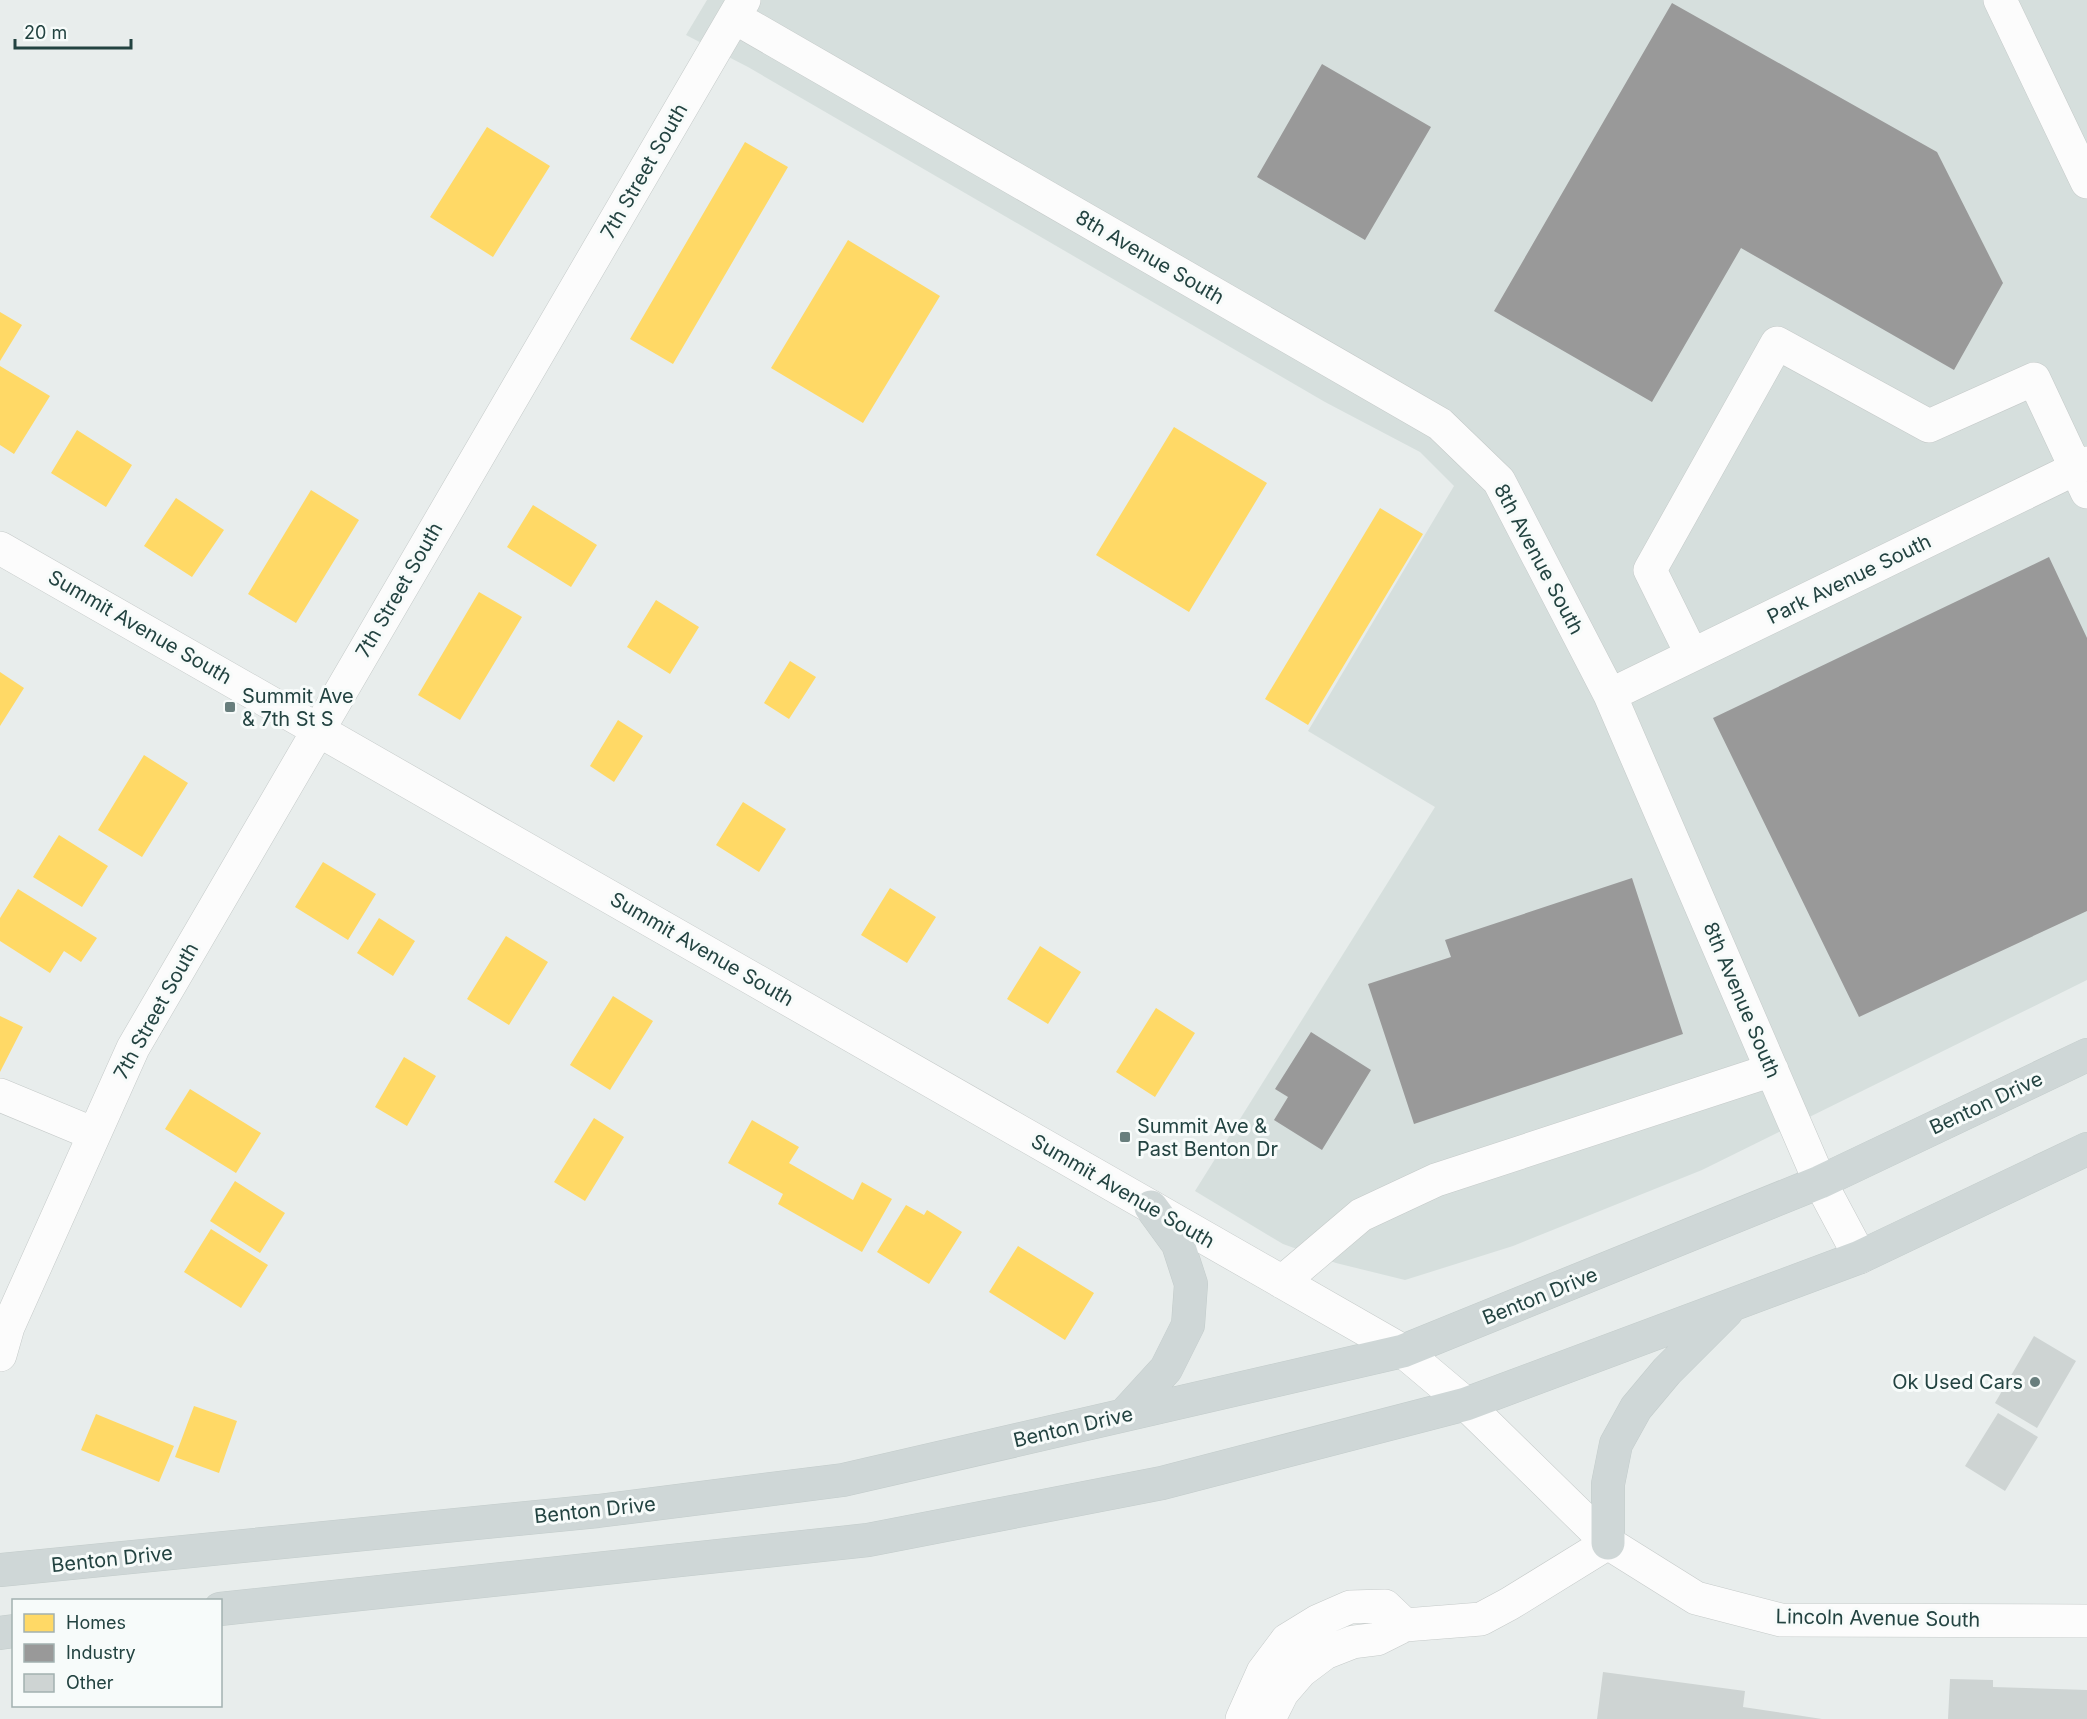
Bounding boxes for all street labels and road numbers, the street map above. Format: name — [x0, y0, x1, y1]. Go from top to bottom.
street label: 7th Street South — [596, 99, 692, 243]
street label: 8th Avenue South — [1072, 205, 1228, 309]
street label: 8th Avenue South — [1489, 480, 1589, 638]
street label: 7th Street South — [351, 518, 447, 662]
street label: Park Avenue South — [1763, 529, 1935, 629]
street label: Summit Avenue South — [44, 565, 236, 689]
street label: Summit Avenue South — [606, 887, 798, 1011]
street label: 8th Avenue South — [1698, 918, 1786, 1082]
street label: 7th Street South — [109, 939, 203, 1083]
street label: Benton Drive — [1926, 1066, 2046, 1140]
street label: Summit Avenue South — [1027, 1129, 1219, 1253]
street label: Benton Drive — [1479, 1262, 1601, 1330]
street label: Benton Drive — [1011, 1402, 1135, 1452]
street label: Benton Drive — [533, 1492, 657, 1528]
street label: Benton Drive — [50, 1541, 174, 1577]
street label: Lincoln Avenue South — [1776, 1604, 1980, 1632]

